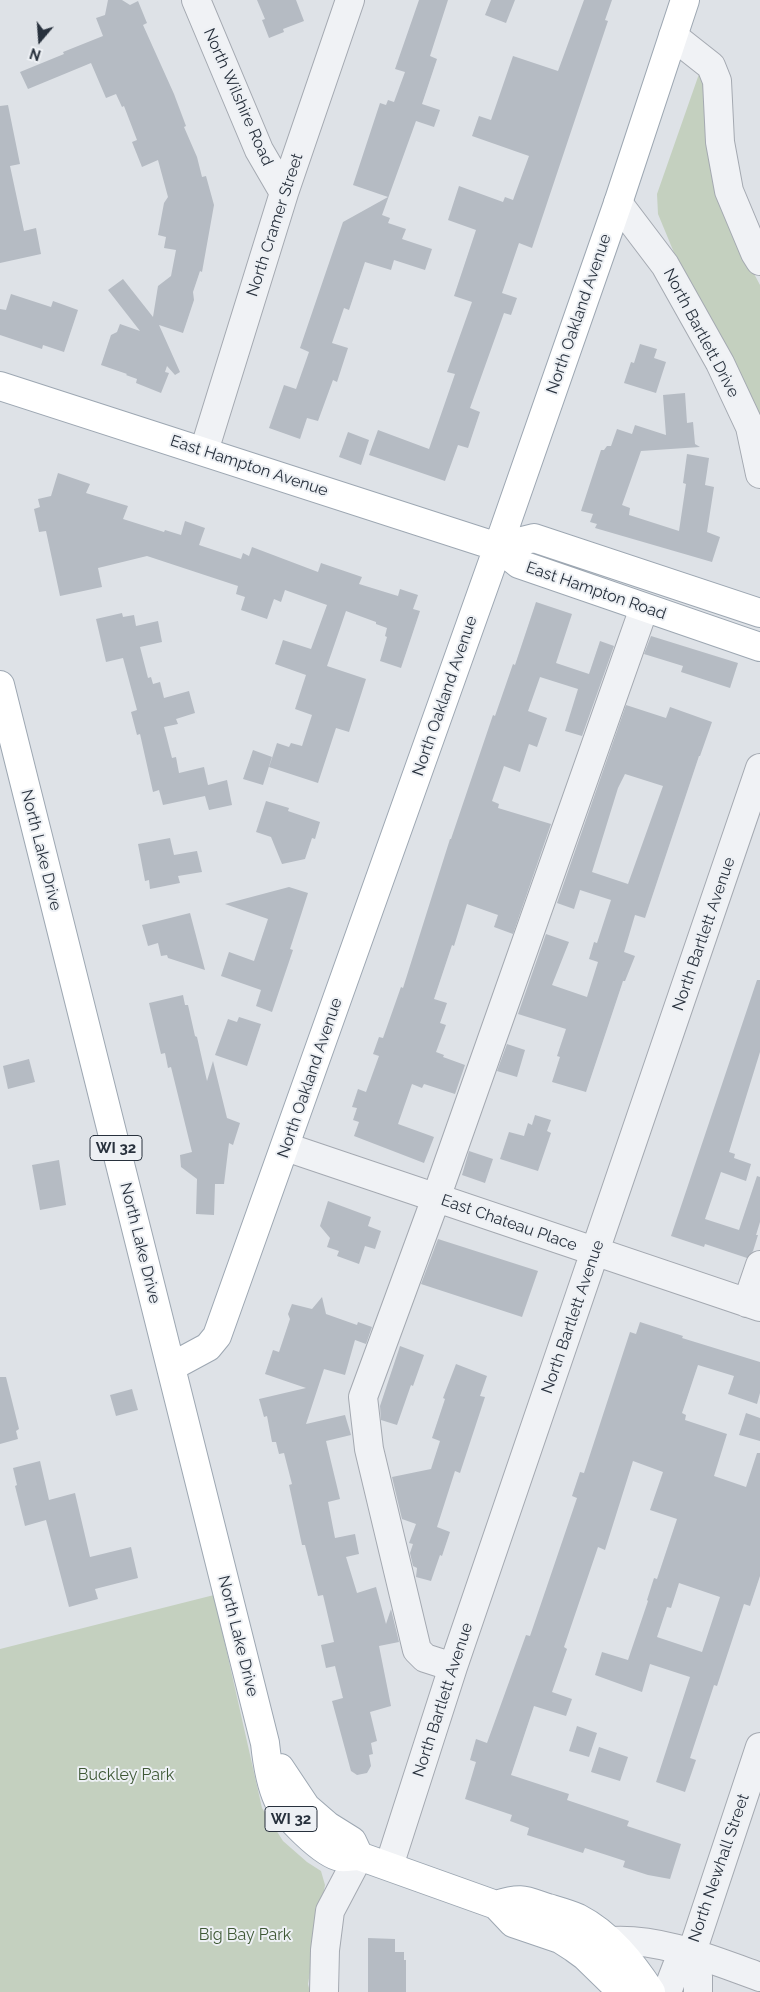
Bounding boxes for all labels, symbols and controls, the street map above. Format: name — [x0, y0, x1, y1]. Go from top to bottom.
north arrow — [15, 15, 65, 65]
street label: North Wilshire Road — [199, 25, 277, 169]
text: N — [28, 45, 43, 64]
street label: North Cramer Street — [243, 151, 307, 299]
street label: North Oakland Avenue — [543, 232, 615, 396]
street label: North Bartlett Drive — [659, 265, 743, 401]
street label: East Hampton Avenue — [168, 431, 330, 501]
street label: East Hampton Road — [523, 558, 669, 624]
street label: North Oakland Avenue — [409, 614, 481, 778]
street label: North Lake Drive — [17, 788, 65, 912]
street label: North Bartlett Avenue — [669, 855, 739, 1013]
street label: North Oakland Avenue — [274, 996, 346, 1160]
road number: WI 32 — [90, 1136, 142, 1160]
street label: North Lake Drive — [116, 1181, 164, 1305]
street label: East Chateau Place — [438, 1191, 580, 1255]
street label: North Bartlett Avenue — [538, 1238, 608, 1396]
street label: North Lake Drive — [214, 1574, 262, 1698]
street label: North Bartlett Avenue — [409, 1620, 477, 1780]
park label: Buckley Park — [78, 1765, 174, 1785]
street label: North Newhall Street — [685, 1791, 753, 1945]
road number: WI 32 — [265, 1806, 317, 1832]
park label: Big Bay Park — [199, 1925, 291, 1945]

